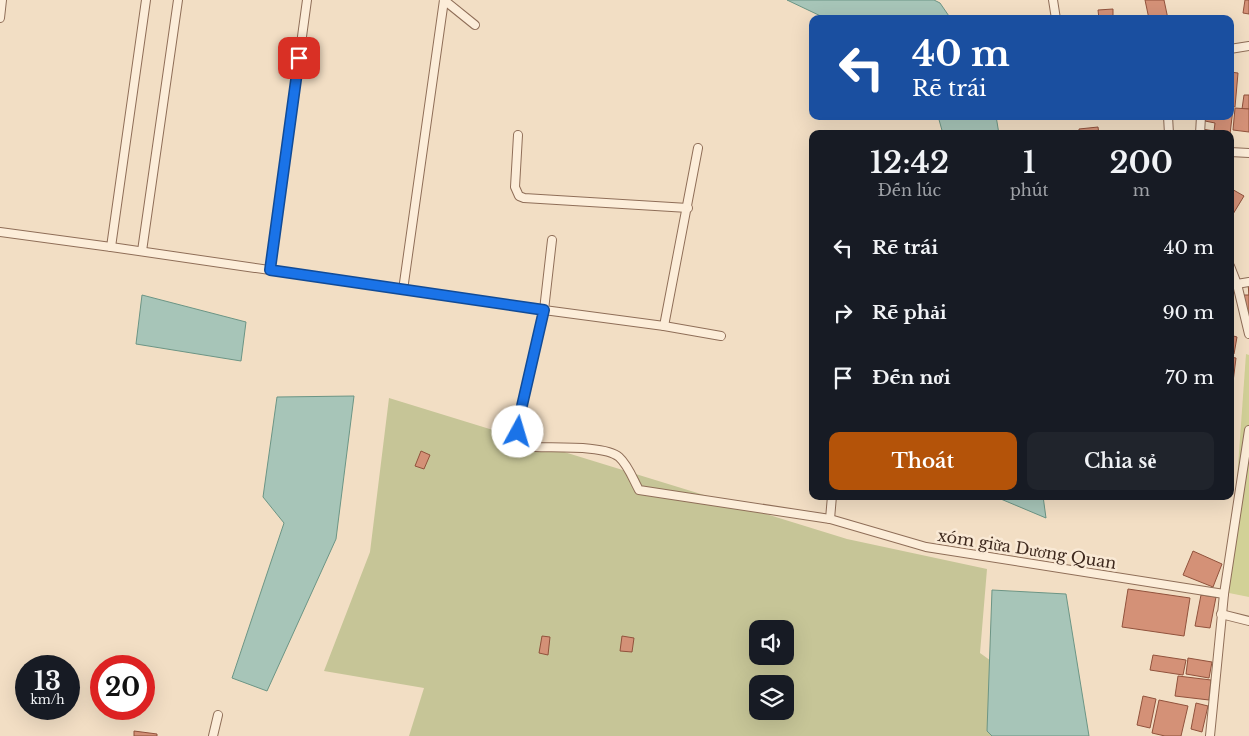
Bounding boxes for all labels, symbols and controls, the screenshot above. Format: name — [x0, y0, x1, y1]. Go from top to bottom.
text: 40 m — [912, 32, 1010, 75]
icon: left — [829, 35, 894, 100]
pin — [278, 37, 320, 79]
icon: arrive — [285, 44, 313, 72]
text: Rẽ trái — [912, 75, 987, 102]
text: 12:42 — [870, 144, 949, 181]
text: 1 — [1023, 144, 1036, 181]
text: 200 — [1109, 144, 1173, 181]
text: Đến lúc — [878, 180, 941, 200]
text: phút — [1010, 180, 1049, 200]
text: m — [1133, 180, 1150, 200]
icon: left — [829, 234, 857, 262]
text: Rẽ trái — [872, 236, 938, 259]
text: 40 m — [1163, 236, 1214, 259]
icon: right — [829, 299, 857, 327]
text: Rẽ phải — [872, 301, 947, 324]
text: 90 m — [1162, 301, 1214, 324]
icon: arrive — [829, 364, 857, 392]
text: Đến nơi — [872, 366, 951, 389]
text: 70 m — [1165, 366, 1214, 389]
position arrow — [491, 405, 543, 457]
button: Thoát — [829, 432, 1017, 490]
button: Chia sẻ — [1027, 432, 1214, 490]
street label: xóm giữa Dương Quan — [936, 525, 1118, 573]
map controls — [749, 620, 794, 720]
button: sound — [749, 620, 794, 665]
speed limit sign: 20 — [90, 655, 155, 720]
text: 13 — [34, 666, 61, 697]
button: layers — [749, 675, 794, 720]
text: km/h — [30, 692, 65, 707]

